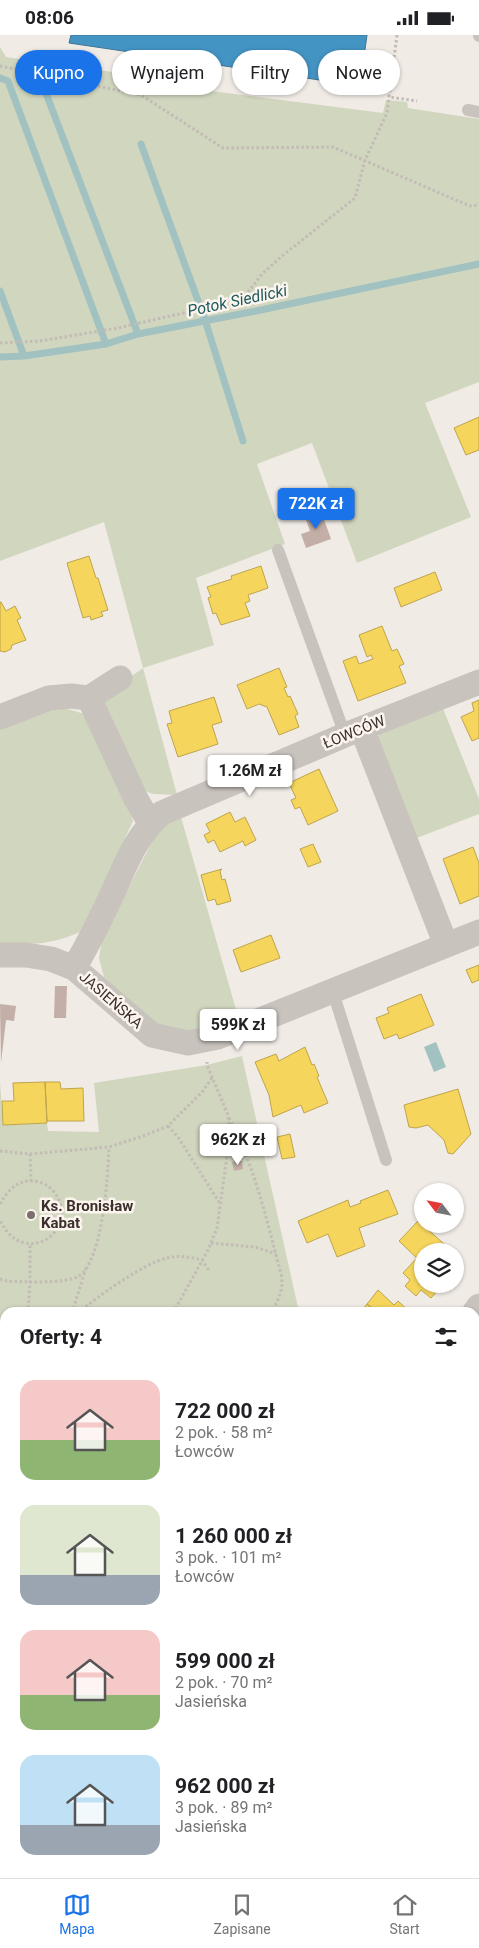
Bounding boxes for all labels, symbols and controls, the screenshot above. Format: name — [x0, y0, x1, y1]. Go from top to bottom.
text: 08:06 — [25, 6, 74, 29]
chip: Kupno — [15, 50, 102, 95]
chip: Wynajem — [112, 50, 222, 95]
chip: Filtry — [232, 50, 308, 95]
chip: Nowe — [318, 50, 400, 95]
water label: Potok Siedlicki — [186, 281, 289, 320]
pin: 722K zł — [270, 487, 362, 530]
text: 722K zł — [289, 494, 343, 513]
street label: ŁOWCÓW — [320, 711, 388, 753]
pin: 1.26M zł — [198, 755, 302, 797]
text: 1.26M zł — [218, 761, 282, 780]
street label: JASIEŃSKA — [76, 968, 147, 1033]
pin: 599K zł — [192, 1009, 284, 1051]
text: 599K zł — [211, 1015, 265, 1034]
pin: 962K zł — [192, 1123, 284, 1166]
text: 962K zł — [211, 1130, 265, 1149]
north arrow — [414, 1183, 464, 1233]
map controls — [414, 1183, 464, 1293]
place label: Ks. Bronisław Kabat — [41, 1197, 133, 1232]
marker: Ks. Bronisław Kabat — [25, 1209, 37, 1221]
button: layers — [414, 1243, 464, 1293]
icon: filters — [432, 1323, 460, 1351]
text: Oferty: 4 — [20, 1325, 102, 1349]
text: 722 000 zł — [175, 1399, 275, 1423]
icon: home — [60, 1400, 120, 1460]
text: 2 pok. · 58 m² — [175, 1423, 272, 1442]
text: Łowców — [175, 1442, 234, 1461]
text: 1 260 000 zł — [175, 1524, 292, 1548]
icon: home — [60, 1525, 120, 1585]
text: 3 pok. · 101 m² — [175, 1548, 281, 1567]
text: Łowców — [175, 1567, 234, 1586]
text: 599 000 zł — [175, 1649, 275, 1673]
icon: home — [60, 1650, 120, 1710]
text: 2 pok. · 70 m² — [175, 1673, 272, 1692]
text: Jasieńska — [175, 1692, 247, 1711]
text: 962 000 zł — [175, 1774, 275, 1798]
icon: home — [60, 1775, 120, 1835]
text: 3 pok. · 89 m² — [175, 1798, 272, 1817]
text: Jasieńska — [175, 1817, 247, 1836]
tab: Mapa — [59, 1891, 95, 1937]
tab: Zapisane — [213, 1891, 271, 1937]
tab: Start — [389, 1891, 420, 1937]

